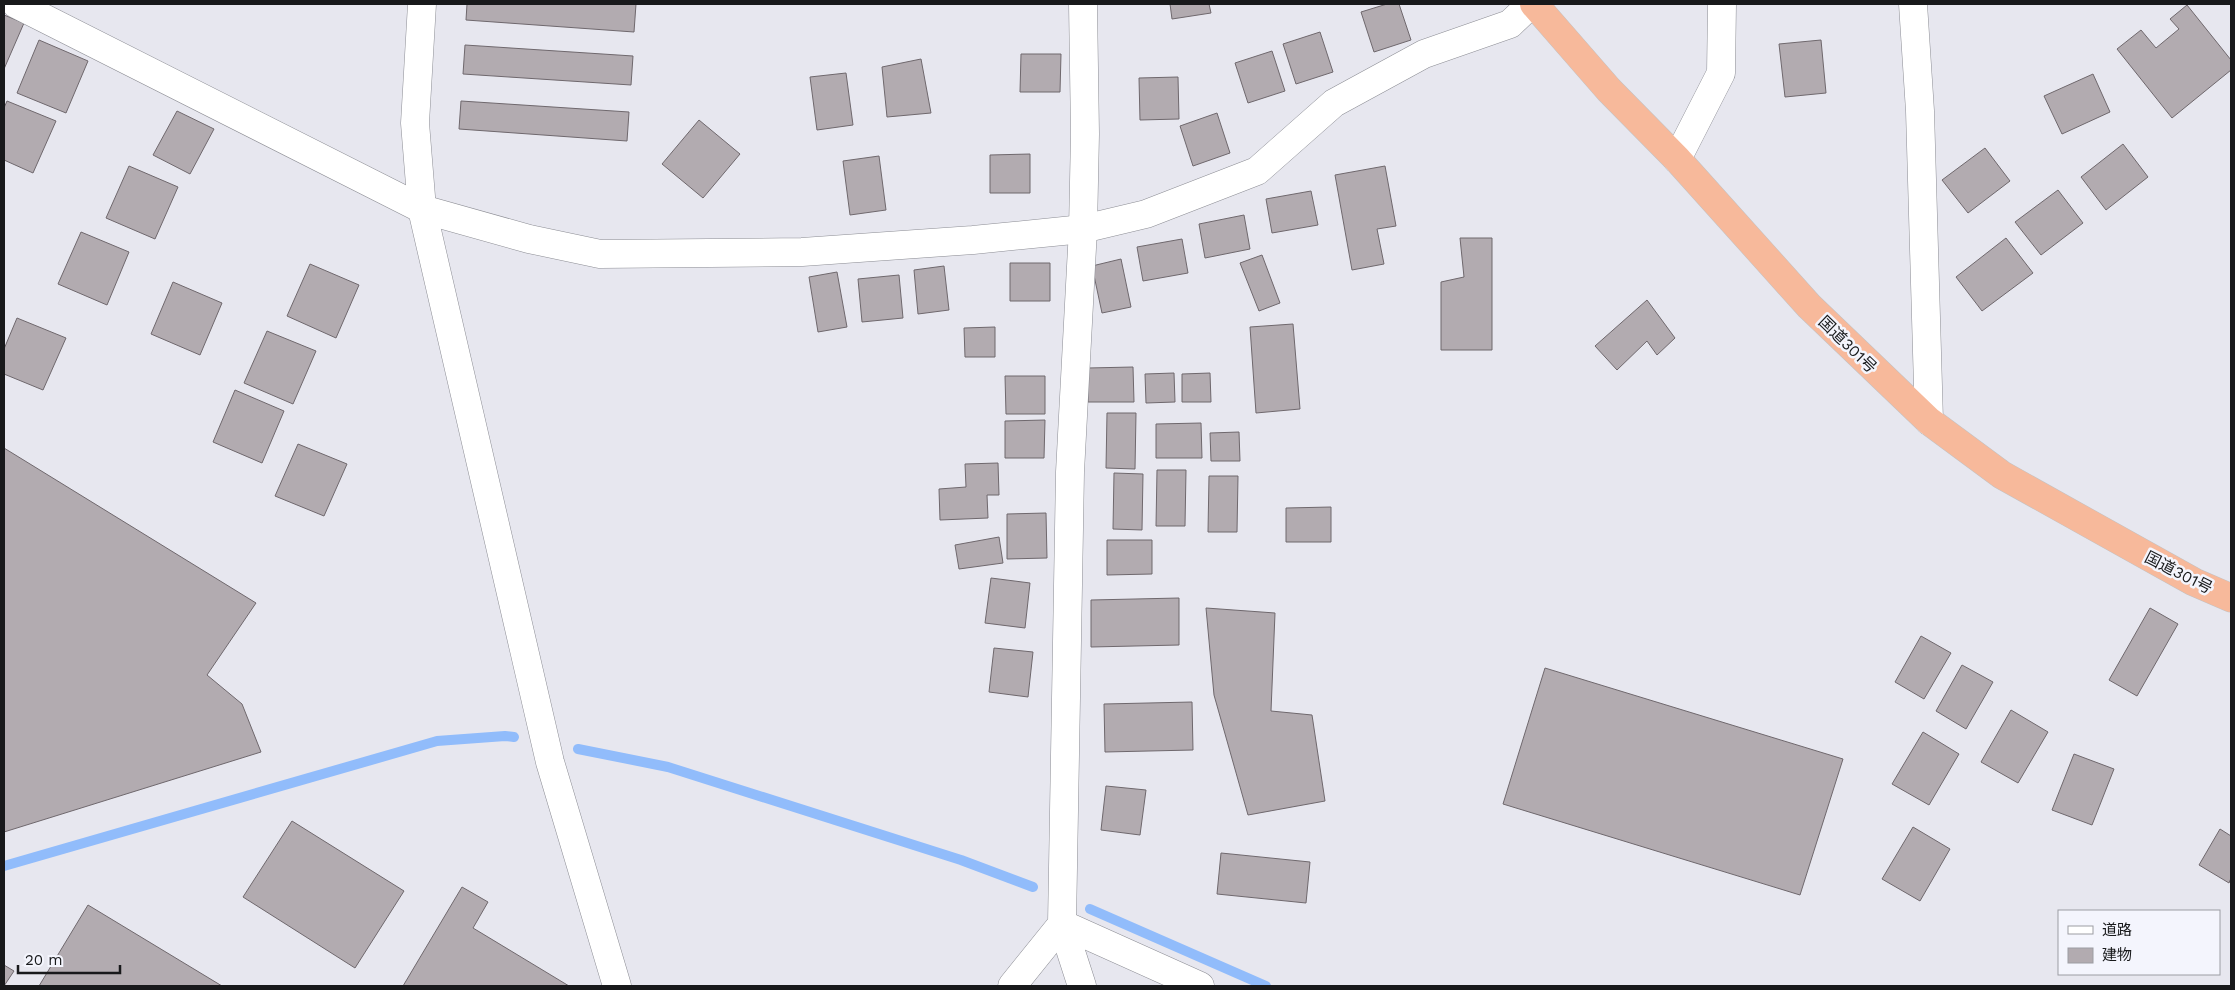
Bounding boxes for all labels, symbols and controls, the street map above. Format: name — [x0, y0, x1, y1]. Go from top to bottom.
street label: 国道301号 — [1815, 312, 1881, 377]
street label: 国道301号 — [2142, 547, 2216, 598]
legend — [2058, 910, 2220, 975]
text: 道路 — [2102, 921, 2132, 939]
scale bar — [18, 942, 120, 974]
text: 建物 — [2102, 946, 2132, 964]
text: 20 m — [25, 951, 63, 969]

